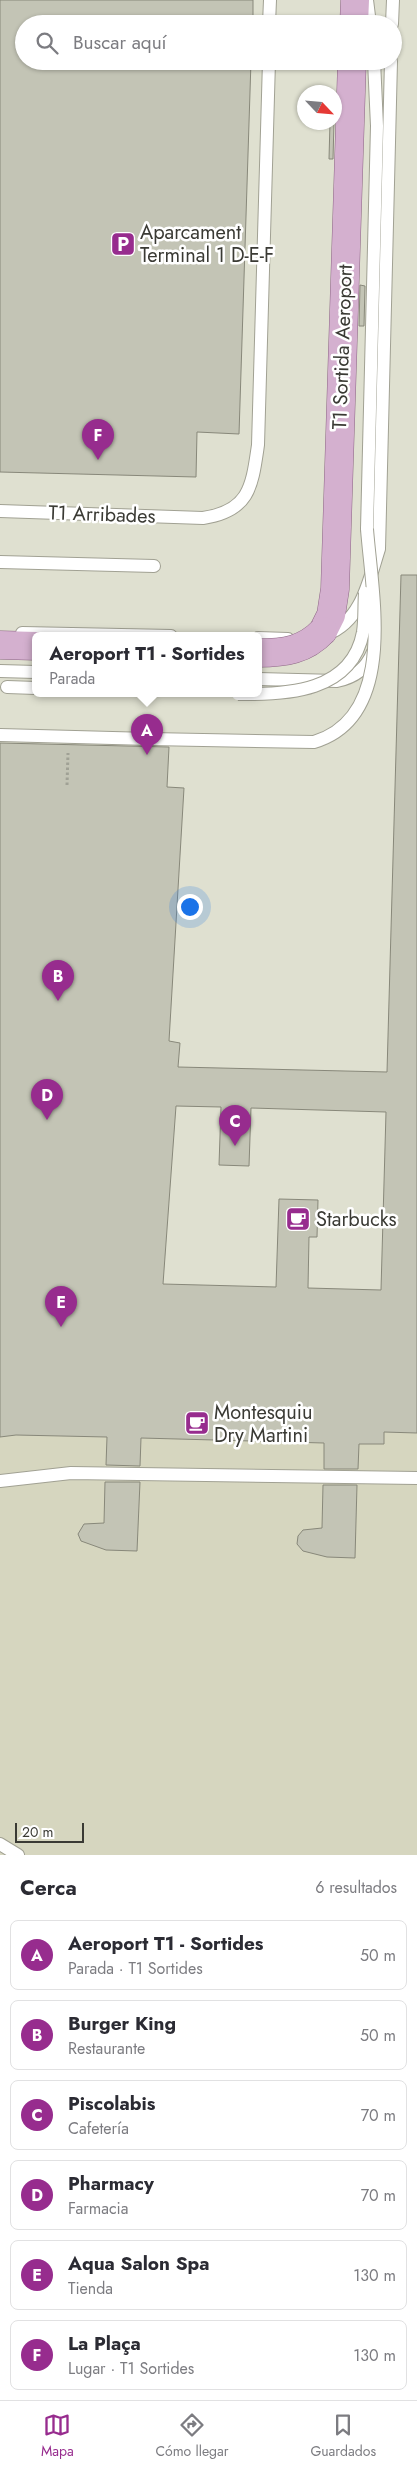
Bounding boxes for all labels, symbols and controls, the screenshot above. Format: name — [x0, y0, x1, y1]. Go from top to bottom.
search box — [15, 15, 402, 70]
icon: search — [33, 29, 61, 57]
text: Buscar aquí — [73, 29, 167, 56]
north arrow — [297, 85, 342, 130]
place label: Aparcament Terminal 1 D-E-F — [140, 218, 274, 270]
parking icon: Aparcament Terminal 1 D-E-F — [110, 231, 136, 257]
street label: T1 Sortida Aeroport — [325, 264, 360, 430]
pin: F — [82, 419, 114, 460]
street label: T1 Arribades — [48, 498, 156, 531]
popup — [32, 632, 262, 697]
text: Aeroport T1 - Sortides — [49, 640, 245, 667]
text: Parada — [49, 667, 95, 690]
pin: A — [131, 714, 163, 755]
your location — [177, 894, 203, 920]
pin: B — [42, 960, 74, 1001]
pin: D — [31, 1079, 63, 1120]
pin: C — [219, 1105, 251, 1146]
place label: Starbucks — [316, 1205, 397, 1234]
cafe icon: Starbucks — [285, 1206, 311, 1232]
pin: E — [45, 1286, 77, 1327]
place label: Montesquiu Dry Martini — [214, 1398, 312, 1450]
cafe icon: Montesquiu Dry Martini — [184, 1410, 210, 1436]
scale bar — [15, 1820, 84, 1843]
text: 20 m — [22, 1822, 54, 1842]
text: Cerca — [20, 1873, 77, 1903]
text: 6 resultados — [315, 1876, 397, 1899]
text: Aeroport T1 - Sortides — [68, 1930, 263, 1957]
text: A — [31, 1944, 43, 1967]
text: 50 m — [360, 1944, 396, 1967]
text: Parada · T1 Sortides — [68, 1957, 203, 1980]
text: Burger King — [68, 2010, 176, 2037]
text: B — [32, 2024, 42, 2047]
text: 50 m — [360, 2024, 396, 2047]
text: Restaurante — [68, 2037, 145, 2060]
text: Piscolabis — [68, 2090, 155, 2117]
text: C — [31, 2104, 43, 2127]
text: 70 m — [361, 2104, 396, 2127]
text: Cafetería — [68, 2117, 129, 2140]
text: Pharmacy — [68, 2170, 154, 2197]
text: D — [31, 2184, 43, 2207]
text: 70 m — [361, 2184, 396, 2207]
text: Farmacia — [68, 2197, 128, 2220]
text: Aqua Salon Spa — [68, 2250, 209, 2277]
text: E — [32, 2264, 42, 2287]
text: 130 m — [353, 2264, 396, 2287]
text: Tienda — [68, 2277, 113, 2300]
text: La Plaça — [68, 2330, 141, 2357]
text: F — [33, 2344, 41, 2367]
text: 130 m — [353, 2344, 396, 2367]
text: Lugar · T1 Sortides — [68, 2357, 194, 2380]
tab: Mapa — [41, 2411, 74, 2461]
tab: Cómo llegar — [155, 2411, 229, 2461]
tab: Guardados — [310, 2411, 376, 2461]

